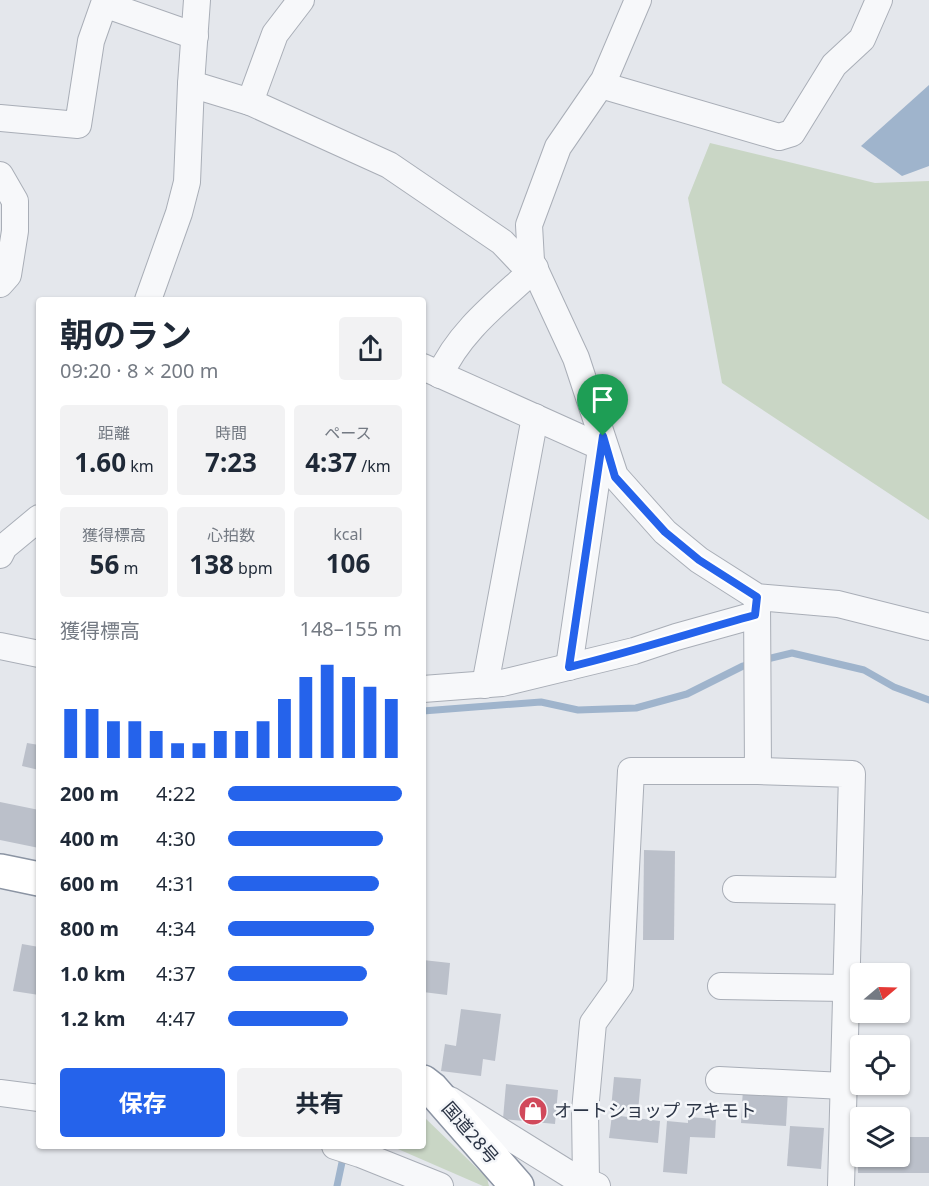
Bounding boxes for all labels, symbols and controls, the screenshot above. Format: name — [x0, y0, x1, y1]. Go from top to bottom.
text: 朝のラン — [60, 312, 192, 357]
button: share — [339, 317, 402, 380]
text: 09:20 · 8 × 200 m — [60, 357, 218, 384]
pin — [577, 374, 628, 436]
icon: arrive — [586, 383, 619, 416]
text: 距離 — [98, 422, 130, 444]
text: 時間 — [215, 422, 247, 444]
text: ペース — [324, 422, 372, 444]
text: 1.60 — [74, 444, 126, 480]
text: 7:23 — [205, 444, 257, 480]
text: 4:37 — [305, 444, 357, 480]
text: km — [126, 455, 154, 477]
text: /km — [357, 455, 391, 477]
text: kcal — [333, 523, 363, 545]
text: 獲得標高 — [82, 524, 146, 546]
text: 心拍数 — [207, 524, 255, 546]
text: 106 — [326, 545, 370, 581]
text: 56 — [90, 546, 119, 582]
text: 138 — [189, 546, 234, 582]
text: m — [119, 557, 138, 579]
text: bpm — [234, 557, 273, 579]
text: 148–155 m — [299, 615, 402, 642]
text: 獲得標高 — [60, 617, 140, 644]
text: 200 m — [60, 780, 119, 807]
text: 4:22 — [156, 780, 196, 807]
text: 400 m — [60, 825, 119, 852]
text: 4:30 — [156, 825, 196, 852]
text: 600 m — [60, 870, 119, 897]
text: 4:31 — [156, 870, 196, 897]
text: 800 m — [60, 915, 119, 942]
text: 4:34 — [156, 915, 196, 942]
text: 1.0 km — [60, 960, 126, 987]
text: 4:37 — [156, 960, 196, 987]
north arrow — [850, 963, 910, 1023]
map controls — [850, 963, 910, 1167]
text: 1.2 km — [60, 1005, 126, 1032]
text: 4:47 — [156, 1005, 196, 1032]
button: locate — [850, 1035, 910, 1095]
button: 保存 — [60, 1068, 225, 1137]
button: 共有 — [237, 1068, 402, 1137]
shop icon: オートショップ アキモト — [517, 1095, 549, 1127]
street label: 国道28号 — [437, 1096, 504, 1168]
place label: オートショップ アキモト — [554, 1098, 757, 1122]
button: layers — [850, 1107, 910, 1167]

